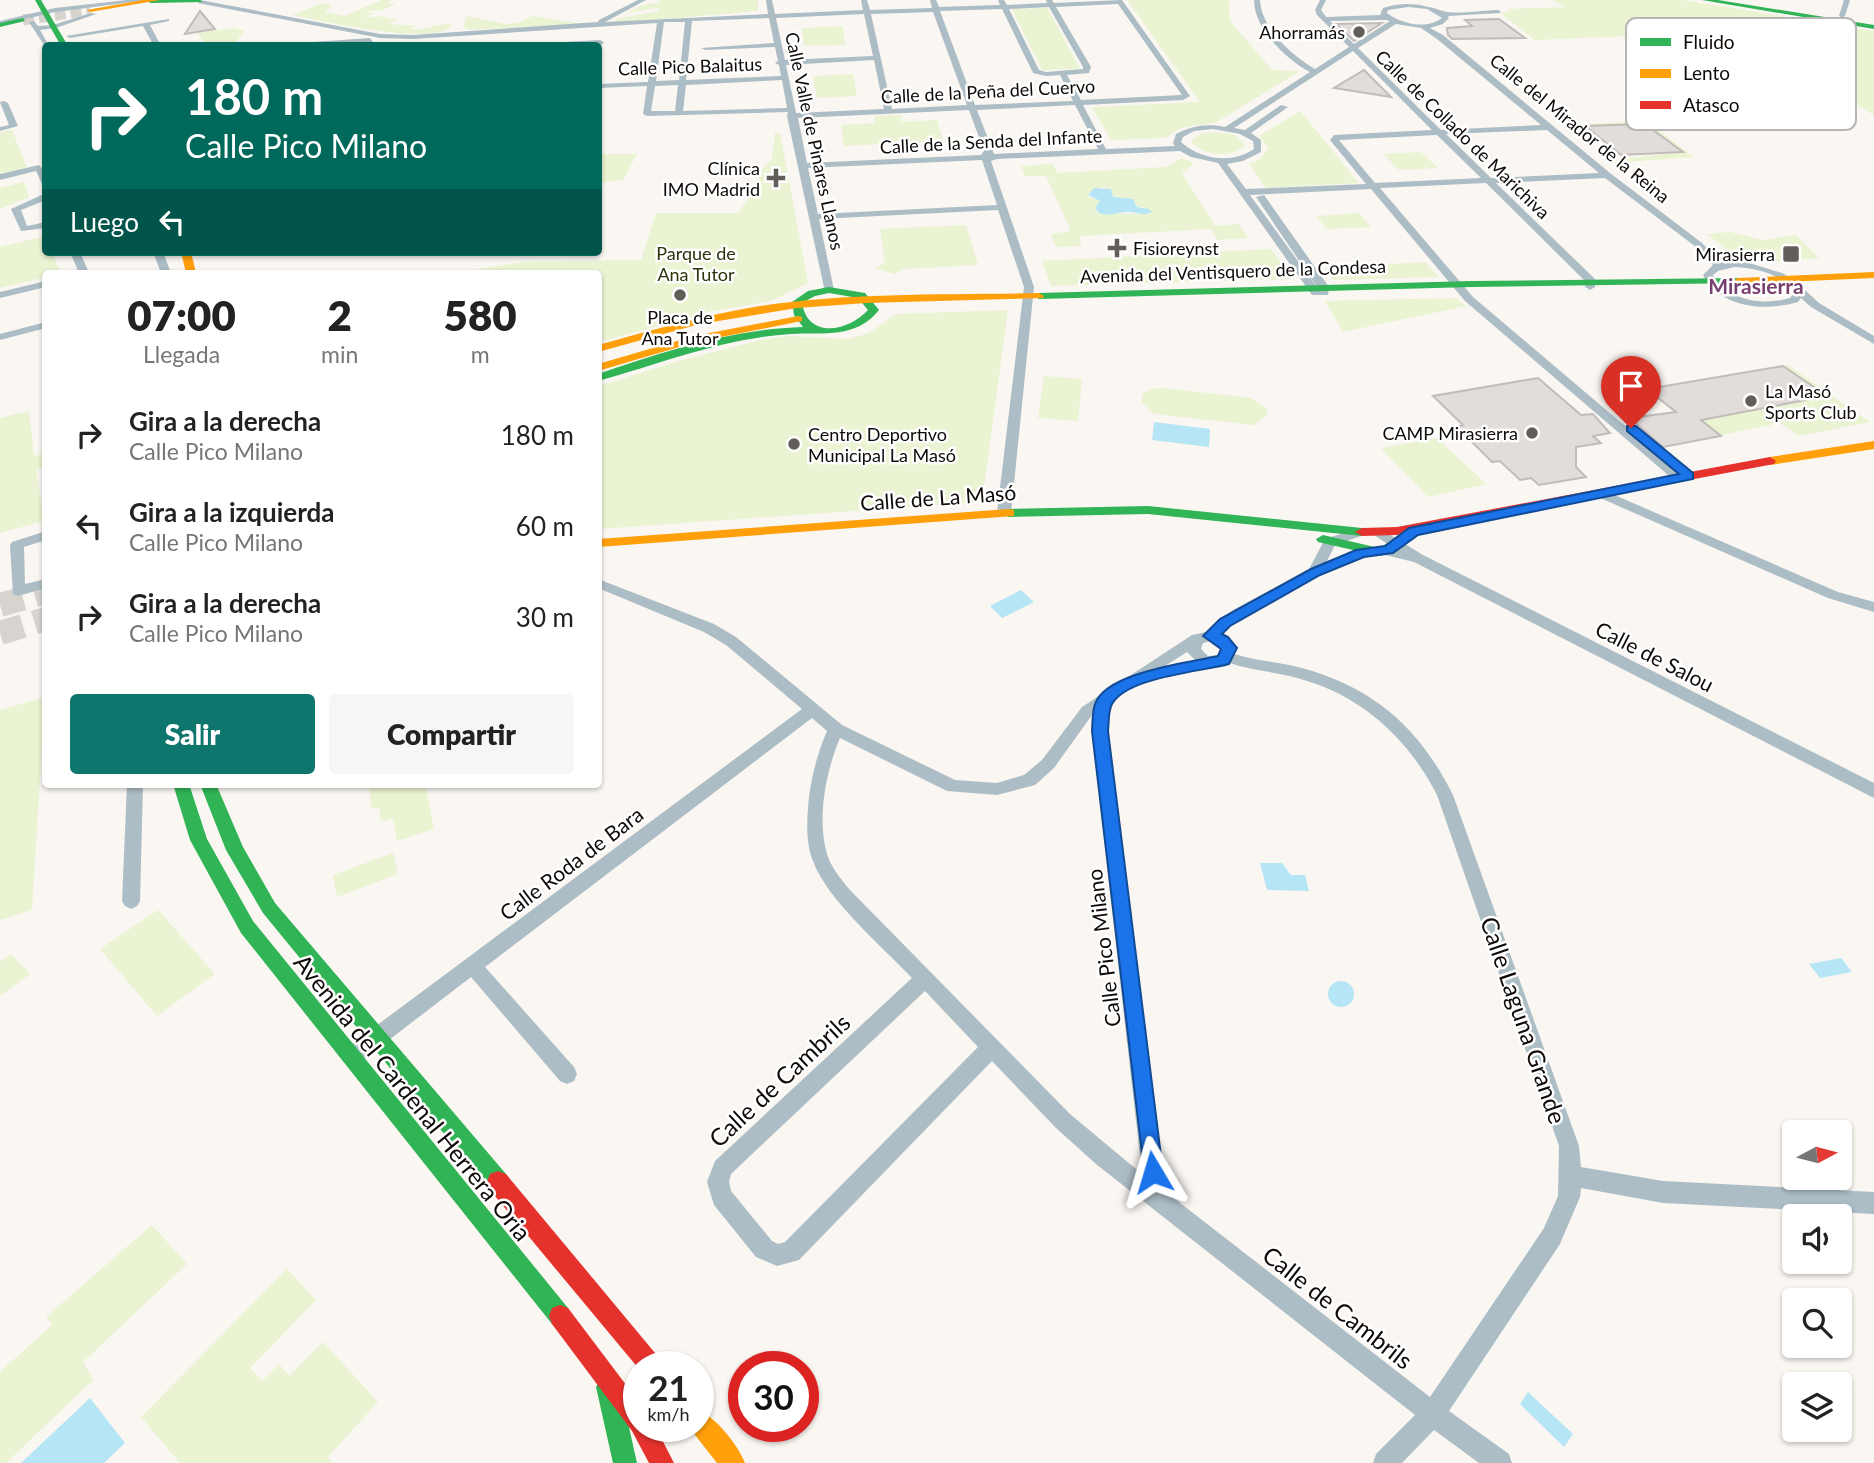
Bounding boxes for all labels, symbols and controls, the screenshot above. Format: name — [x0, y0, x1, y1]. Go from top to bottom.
legend — [1626, 18, 1856, 130]
place label: Ahorramás — [1259, 21, 1345, 43]
marker: Ahorramás — [1351, 24, 1367, 40]
street label: Calle Valle de Pinares Llanos — [781, 30, 849, 252]
text: Fluido — [1683, 30, 1735, 53]
street label: Calle de Collado de Marichiva — [1371, 45, 1555, 223]
street label: Calle del Mirador de la Reina — [1486, 49, 1674, 207]
street label: Calle Pico Balaitus — [618, 52, 763, 80]
text: Lento — [1683, 61, 1730, 84]
text: 180 m — [185, 67, 323, 125]
icon: right — [70, 70, 161, 161]
street label: Calle de la Peña del Cuervo — [880, 74, 1096, 108]
text: Atasco — [1683, 93, 1739, 116]
street label: Calle de la Senda del Infante — [879, 124, 1103, 158]
text: Calle Pico Milano — [185, 126, 427, 165]
place label: Clínica IMO Madrid — [663, 157, 760, 200]
marker: Clínica IMO Madrid — [766, 168, 786, 188]
icon: left — [153, 203, 191, 241]
text: Luego — [70, 206, 139, 238]
place label: Fisioreynst — [1133, 237, 1219, 259]
marker: Fisioreynst — [1107, 238, 1127, 258]
park label: Parque de Ana Tutor — [656, 242, 736, 285]
place label: Mirasierra — [1695, 243, 1775, 265]
marker: Mirasierra — [1781, 244, 1801, 264]
street label: Avenida del Ventisquero de la Condesa — [1080, 255, 1386, 287]
district label: Mirasierra — [1708, 273, 1804, 298]
marker: Placa de Ana Tutor — [672, 287, 688, 303]
text: 07:00 — [127, 290, 236, 340]
text: 2 — [328, 290, 352, 340]
text: 580 — [444, 290, 517, 340]
place label: Placa de Ana Tutor — [641, 306, 719, 349]
text: Llegada — [143, 340, 220, 368]
text: min — [321, 340, 358, 368]
text: m — [471, 340, 490, 368]
pin — [1601, 356, 1661, 428]
icon: arrive — [1612, 367, 1650, 405]
place label: La Masó Sports Club — [1765, 380, 1857, 423]
marker: La Masó Sports Club — [1743, 393, 1759, 409]
text: Gira a la derecha — [129, 405, 321, 437]
icon: right — [70, 416, 108, 454]
text: 180 m — [501, 419, 574, 451]
place label: CAMP Mirasierra — [1382, 422, 1518, 444]
place label: Centro Deportivo Municipal La Masó — [808, 423, 956, 466]
marker: CAMP Mirasierra — [1524, 425, 1540, 441]
marker: Centro Deportivo Municipal La Masó — [786, 436, 802, 452]
text: Calle Pico Milano — [129, 437, 303, 465]
street label: Calle de La Masó — [859, 479, 1017, 515]
text: Gira a la izquierda — [129, 496, 335, 528]
icon: left — [70, 507, 108, 545]
text: 60 m — [516, 510, 574, 542]
text: Calle Pico Milano — [129, 528, 303, 556]
text: Gira a la derecha — [129, 587, 321, 619]
icon: right — [70, 598, 108, 636]
text: 30 m — [516, 601, 574, 633]
street label: Calle de Salou — [1592, 616, 1718, 696]
text: Calle Pico Milano — [129, 619, 303, 647]
button: Salir — [70, 694, 315, 774]
button: Compartir — [329, 694, 574, 774]
street label: Calle Roda de Bara — [494, 801, 648, 925]
street label: Calle Pico Milano — [1081, 868, 1125, 1028]
street label: Calle Laguna Grande — [1475, 913, 1573, 1127]
street label: Avenida del Cardenal Herrera Oria — [288, 948, 538, 1246]
street label: Calle de Cambrils — [703, 1007, 855, 1153]
north arrow — [1782, 1120, 1852, 1190]
map controls — [1782, 1120, 1852, 1442]
position arrow — [1116, 1135, 1190, 1209]
button: sound — [1782, 1204, 1852, 1274]
street label: Calle de Cambrils — [1257, 1240, 1419, 1374]
button: search — [1782, 1288, 1852, 1358]
speed limit sign: 30 — [728, 1351, 819, 1442]
text: 21 — [648, 1366, 689, 1408]
button: layers — [1782, 1372, 1852, 1442]
text: km/h — [647, 1403, 690, 1425]

